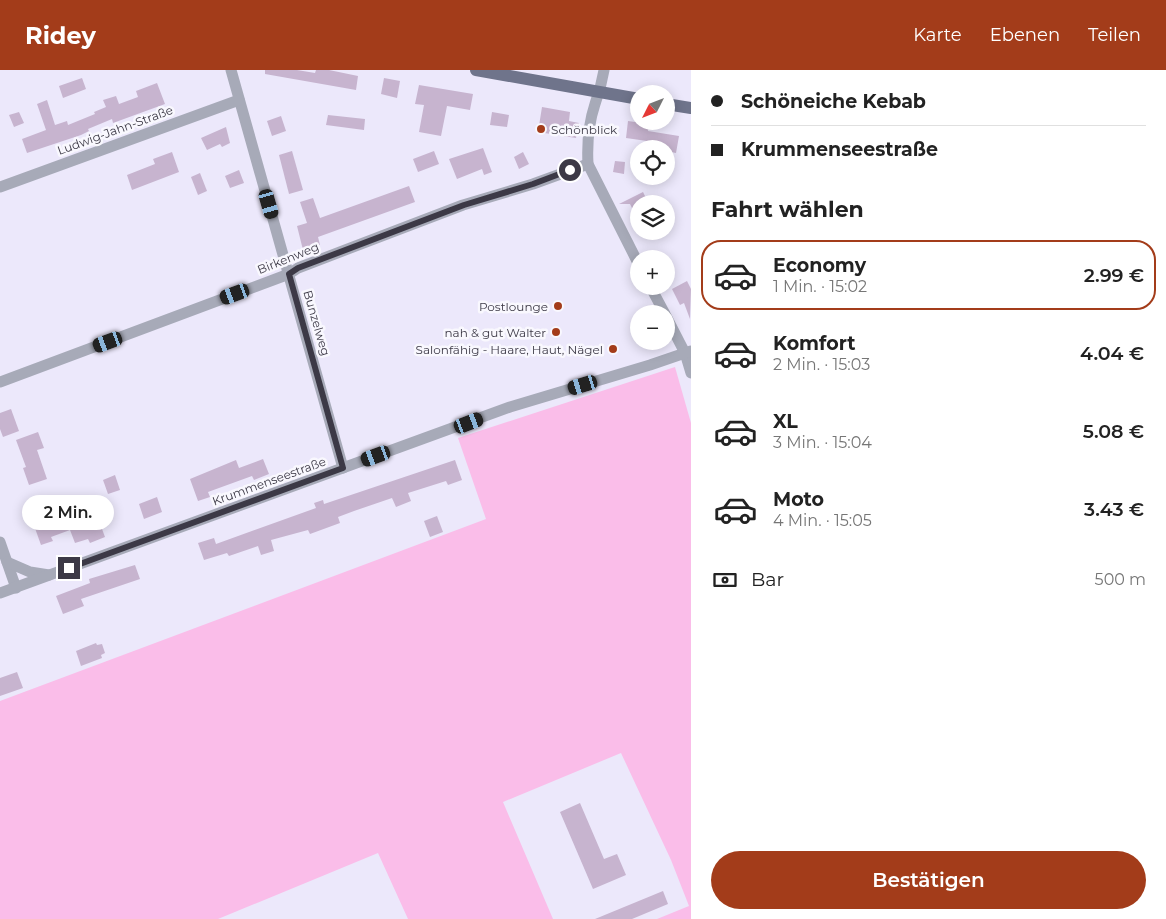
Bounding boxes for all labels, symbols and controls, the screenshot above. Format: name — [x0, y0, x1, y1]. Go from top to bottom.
text: Ridey — [25, 21, 96, 50]
text: Karte — [913, 24, 962, 46]
text: Ebenen — [990, 24, 1060, 46]
text: Teilen — [1088, 24, 1141, 46]
north arrow — [630, 85, 675, 130]
map controls — [630, 85, 675, 350]
text: Schöneiche Kebab — [741, 90, 926, 113]
street label: Ludwig-Jahn-Straße — [55, 102, 175, 158]
place label: Schönblick — [551, 122, 618, 137]
marker: Schönblick — [535, 123, 547, 135]
text: Krummenseestraße — [741, 138, 938, 161]
button: locate — [630, 140, 675, 185]
route start — [559, 159, 581, 181]
car — [257, 188, 280, 220]
button: layers — [630, 195, 675, 240]
text: Fahrt wählen — [711, 196, 864, 223]
street label: Birkenweg — [255, 239, 321, 277]
button: + — [630, 250, 675, 295]
icon: car — [713, 253, 758, 298]
text: Economy — [773, 254, 866, 277]
text: 2.99 € — [1084, 264, 1144, 287]
text: 1 Min. · 15:02 — [773, 277, 867, 296]
car — [218, 282, 251, 306]
street label: Bunzelweg — [300, 288, 334, 358]
place label: Postlounge — [479, 299, 548, 314]
marker: Postlounge — [552, 300, 564, 312]
button: − — [630, 305, 675, 350]
place label: nah & gut Walter — [444, 325, 546, 340]
marker: nah & gut Walter — [550, 326, 562, 338]
car — [91, 330, 124, 354]
icon: car — [713, 331, 758, 376]
text: Komfort — [773, 332, 855, 355]
place label: Salonfähig - Haare, Haut, Nägel — [416, 342, 603, 357]
text: 4.04 € — [1080, 342, 1144, 365]
marker: Salonfähig - Haare, Haut, Nägel — [607, 343, 619, 355]
text: 2 Min. · 15:03 — [773, 355, 870, 374]
car — [566, 373, 599, 397]
icon: car — [713, 409, 758, 454]
text: XL — [773, 410, 798, 433]
car — [452, 411, 485, 435]
text: 5.08 € — [1083, 420, 1144, 443]
text: 3 Min. · 15:04 — [773, 433, 872, 452]
car — [359, 444, 392, 468]
street label: Krummenseestraße — [210, 453, 328, 509]
icon: car — [713, 487, 758, 532]
text: Moto — [773, 488, 824, 511]
callout: 2 Min. — [23, 496, 115, 530]
text: 3.43 € — [1084, 498, 1144, 521]
text: 2 Min. — [44, 503, 92, 522]
text: 4 Min. · 15:05 — [773, 511, 872, 530]
route end — [58, 557, 80, 579]
icon: cash — [711, 566, 739, 594]
text: Bar — [751, 568, 784, 591]
text: 500 m — [1095, 570, 1146, 589]
button: Bestätigen — [711, 851, 1146, 909]

